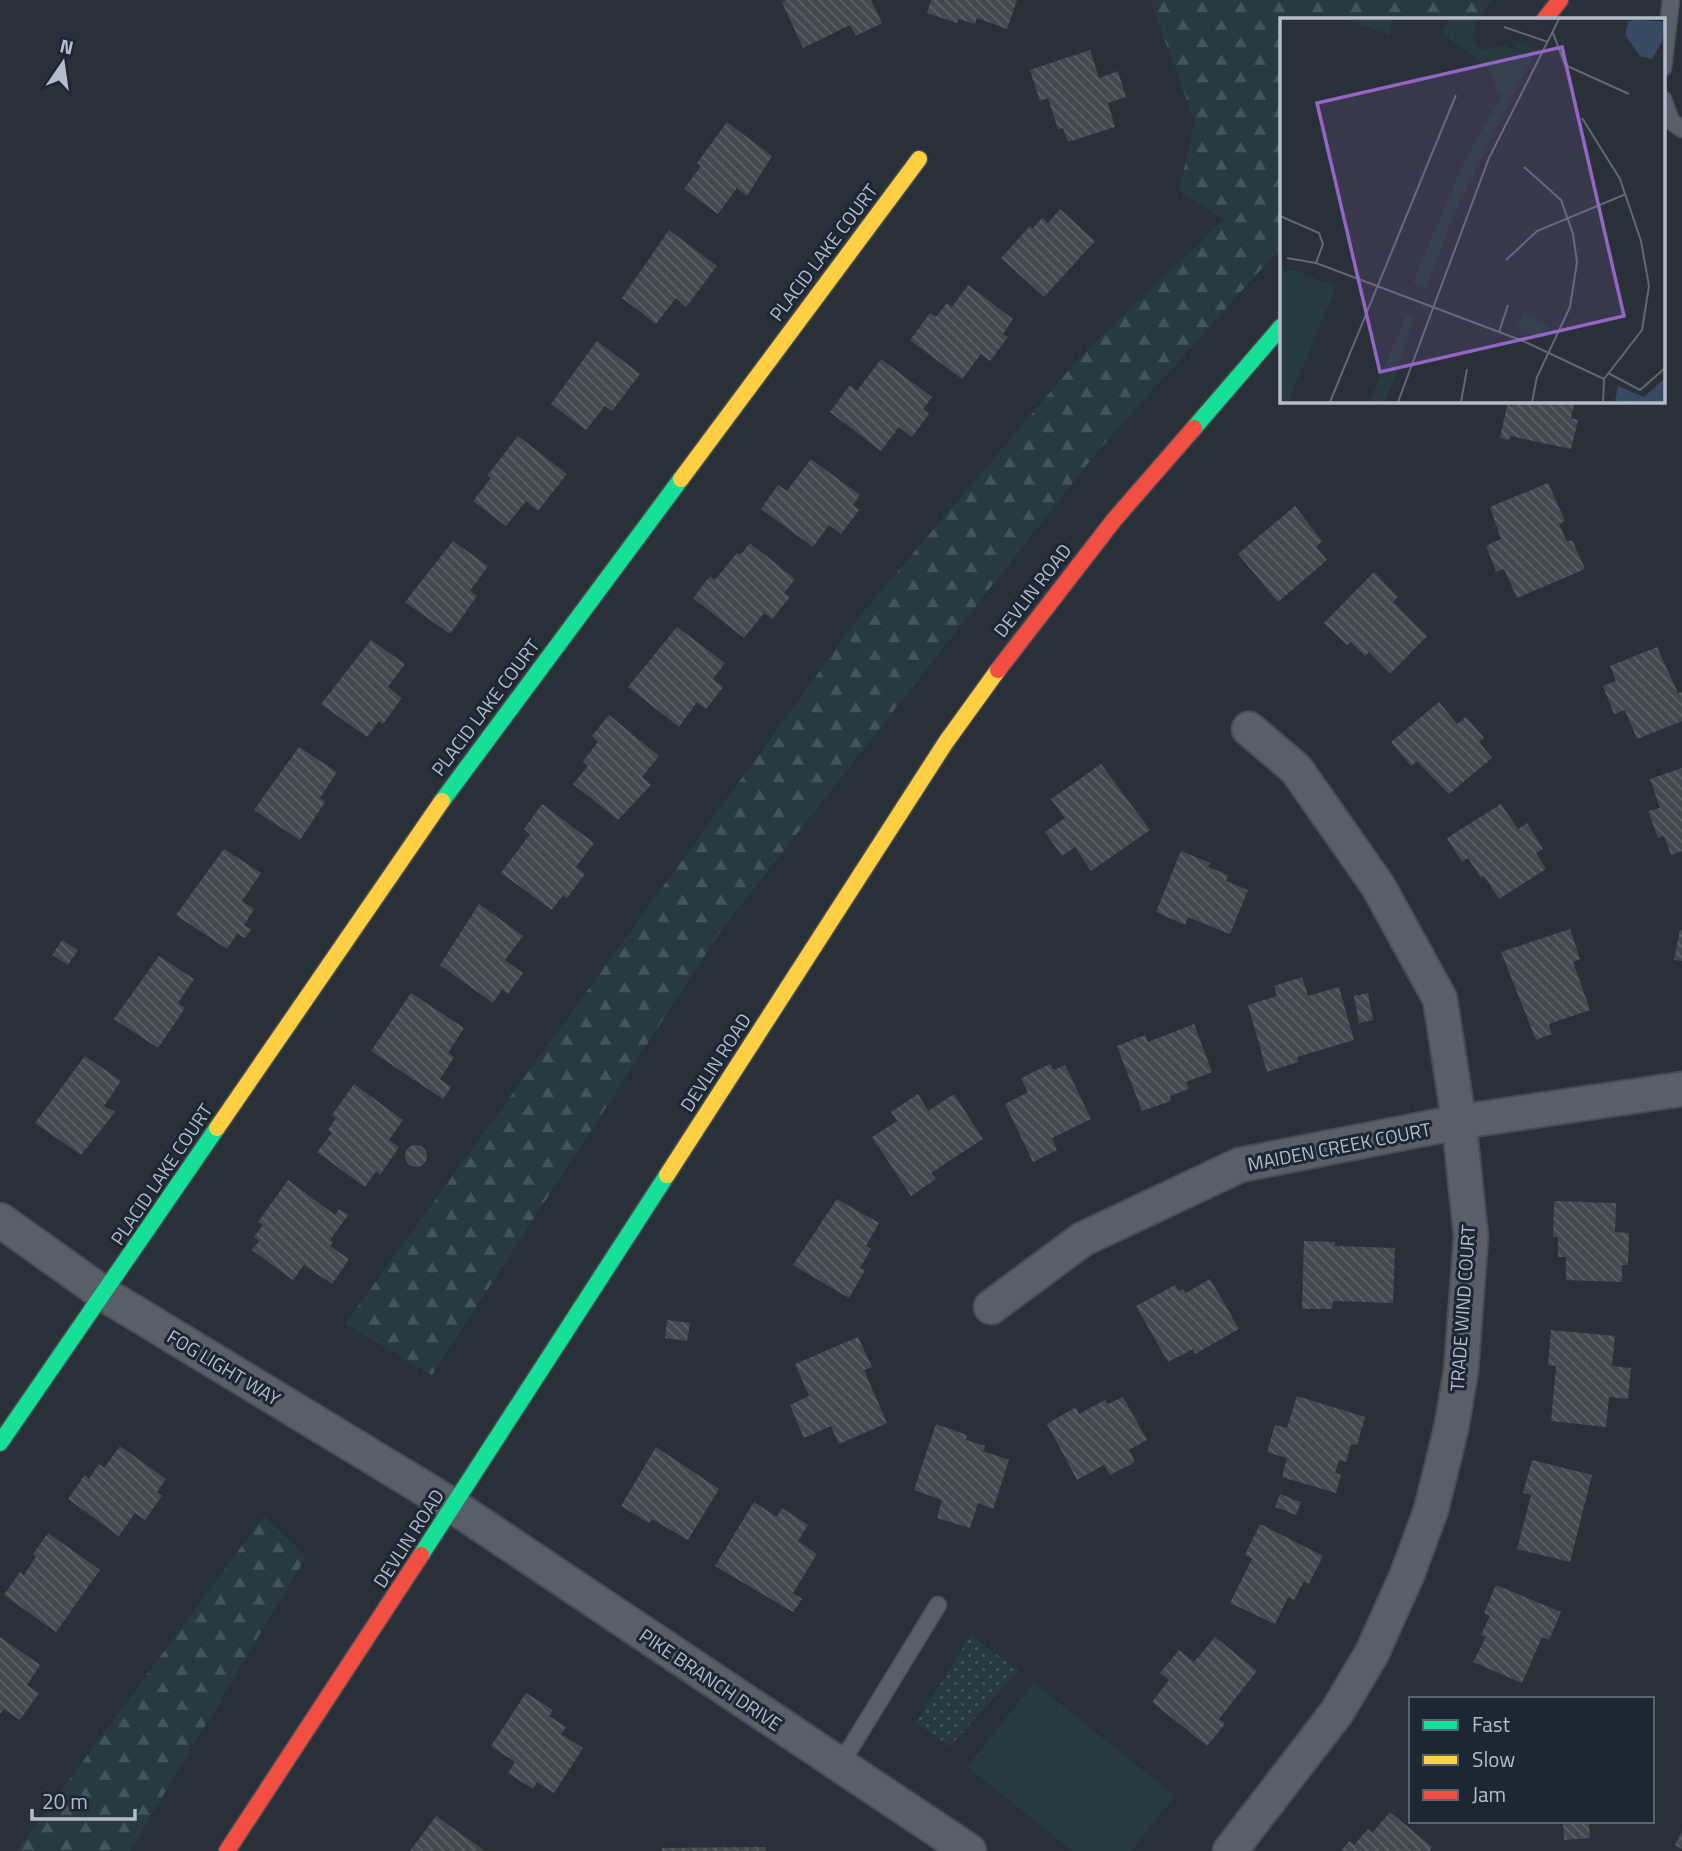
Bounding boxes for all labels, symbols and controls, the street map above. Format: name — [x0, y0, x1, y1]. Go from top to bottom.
inset map — [1280, 18, 1664, 402]
north arrow — [28, 28, 98, 98]
text: N — [57, 30, 77, 62]
street label: PLACID LAKE COURT — [762, 177, 884, 327]
street label: DEVLIN ROAD — [986, 537, 1078, 643]
street label: PLACID LAKE COURT — [424, 632, 546, 782]
street label: DEVLIN ROAD — [672, 1007, 758, 1117]
street label: PLACID LAKE COURT — [103, 1097, 219, 1251]
street label: MAIDEN CREEK COURT — [1245, 1114, 1433, 1178]
street label: TRADE WIND COURT — [1442, 1224, 1482, 1392]
street label: FOG LIGHT WAY — [162, 1322, 287, 1413]
street label: DEVLIN ROAD — [365, 1483, 451, 1593]
street label: PIKE BRANCH DRIVE — [634, 1620, 788, 1738]
legend — [1409, 1697, 1654, 1823]
text: Fast — [1472, 1708, 1511, 1740]
text: Slow — [1472, 1743, 1515, 1775]
scale bar — [32, 1778, 135, 1822]
text: Jam — [1472, 1778, 1506, 1810]
text: 20 m — [42, 1785, 88, 1817]

